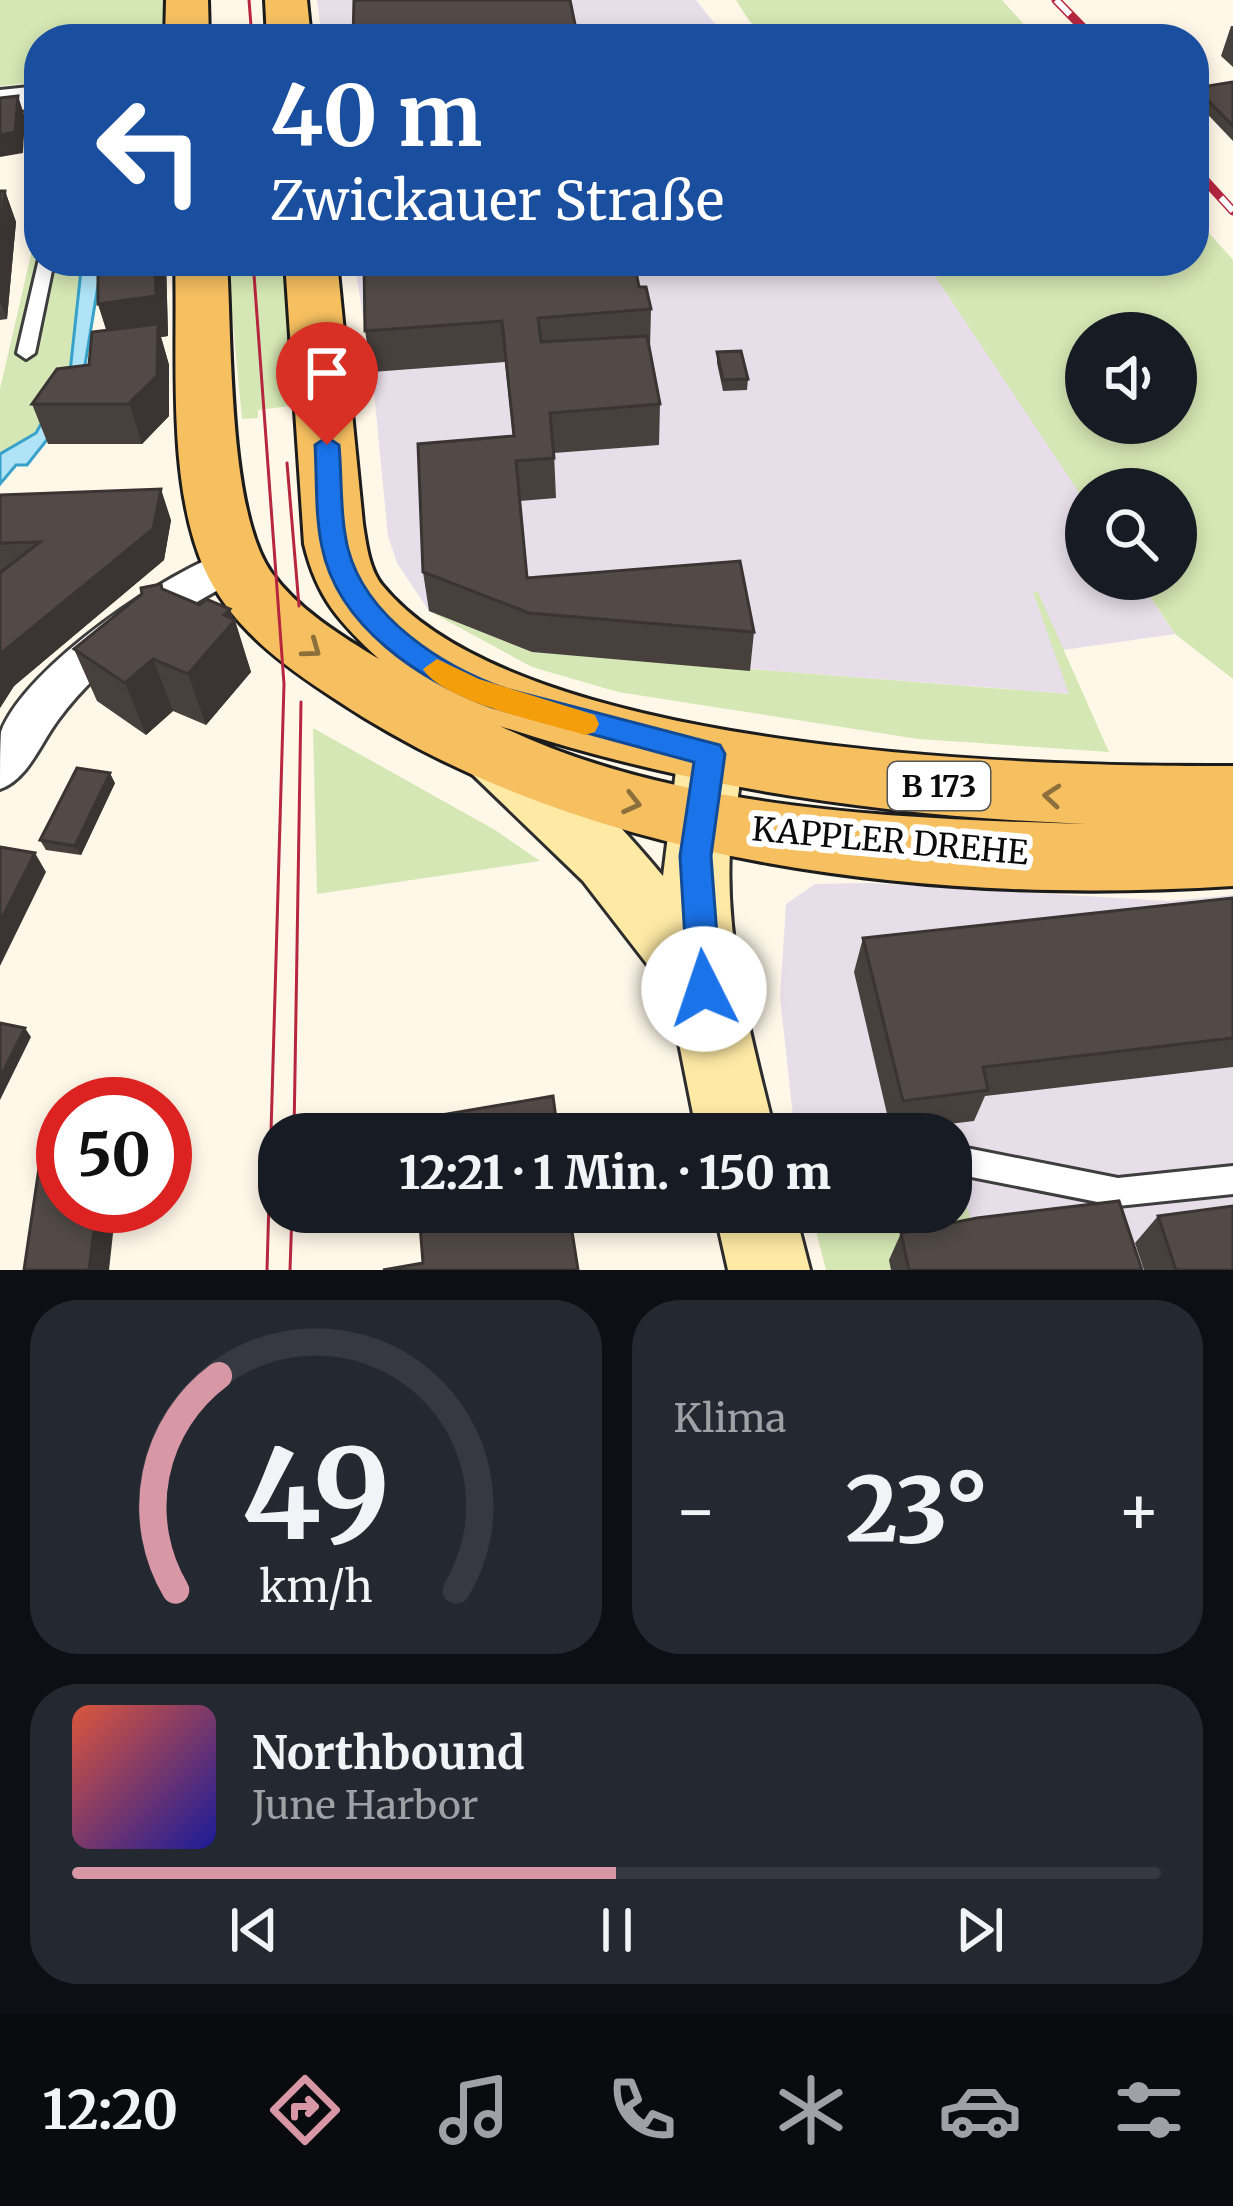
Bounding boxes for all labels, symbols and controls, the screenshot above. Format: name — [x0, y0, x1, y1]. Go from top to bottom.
text: 40 m — [270, 63, 482, 169]
icon: left — [72, 72, 228, 228]
text: Zwickauer Straße — [270, 167, 724, 235]
map controls — [1065, 312, 1197, 600]
button: sound — [1065, 312, 1197, 444]
pin — [276, 322, 378, 445]
icon: arrive — [294, 340, 360, 406]
button: search — [1065, 468, 1197, 600]
one-way arrow — [299, 634, 320, 656]
road number: B 173 — [888, 762, 990, 810]
one-way arrow — [1042, 783, 1061, 809]
one-way arrow — [622, 788, 642, 813]
street label: KAPPLER DREHE — [750, 808, 1030, 874]
position arrow — [641, 926, 767, 1052]
speed limit sign: 50 — [36, 1077, 192, 1233]
text: 12:21 · 1 Min. · 150 m — [399, 1145, 831, 1201]
text: Klima — [674, 1394, 786, 1443]
text: 49 — [241, 1416, 390, 1573]
text: 23° — [845, 1453, 989, 1567]
text: − — [674, 1469, 718, 1552]
text: + — [1117, 1469, 1161, 1552]
text: km/h — [259, 1560, 373, 1614]
text: Northbound — [252, 1725, 525, 1781]
text: June Harbor — [252, 1781, 478, 1830]
icon: previous — [221, 1897, 287, 1963]
icon: pause — [584, 1897, 650, 1963]
icon: next — [947, 1897, 1013, 1963]
icon: directions — [263, 2068, 347, 2152]
icon: music — [432, 2068, 516, 2152]
icon: phone — [600, 2068, 684, 2152]
icon: climate — [769, 2068, 853, 2152]
icon: car — [938, 2068, 1022, 2152]
icon: filters — [1107, 2068, 1191, 2152]
text: 12:20 — [42, 2076, 178, 2144]

